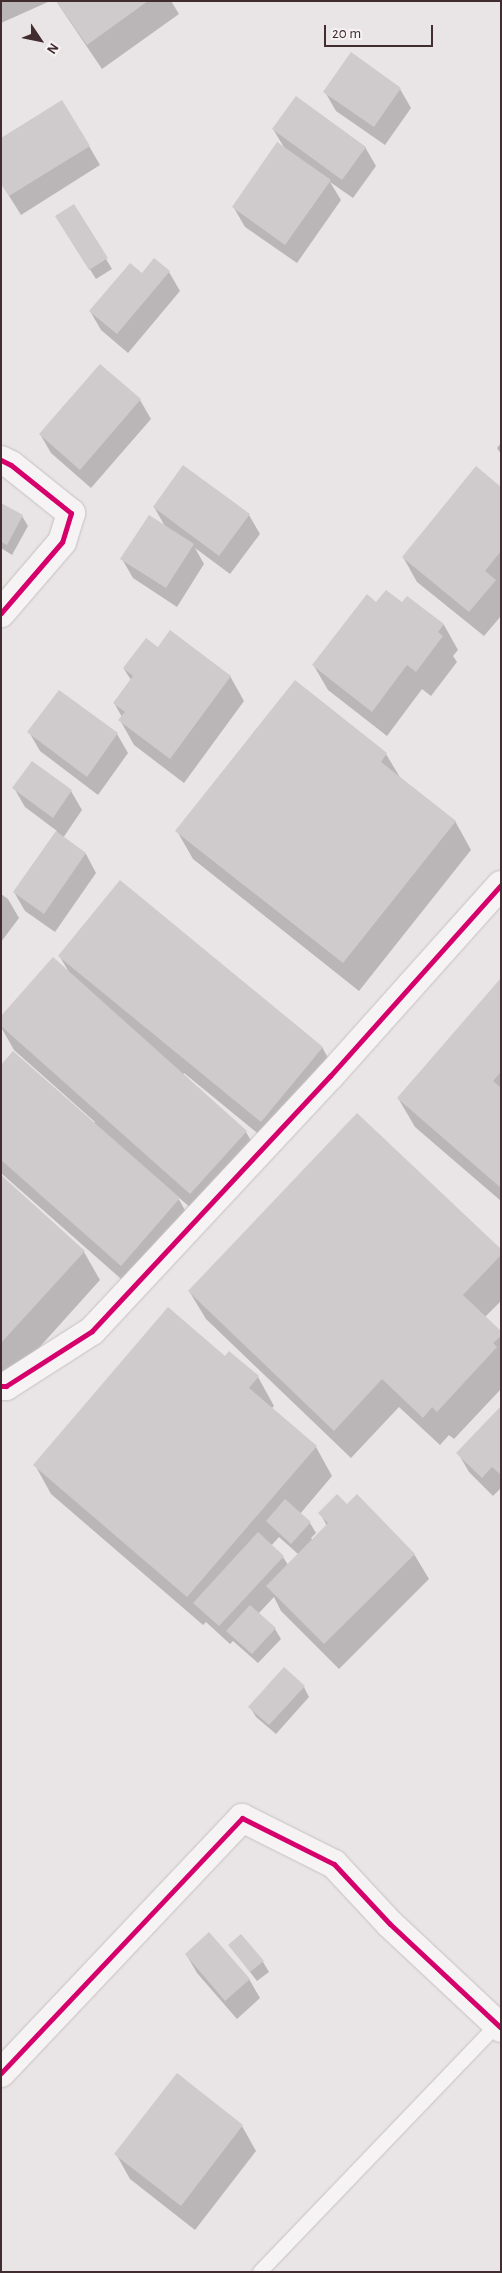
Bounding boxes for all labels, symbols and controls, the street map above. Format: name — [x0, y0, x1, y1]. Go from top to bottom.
north arrow — [15, 15, 65, 65]
scale bar — [327, 15, 436, 47]
text: 20 m — [332, 26, 361, 41]
text: N — [44, 40, 61, 56]

